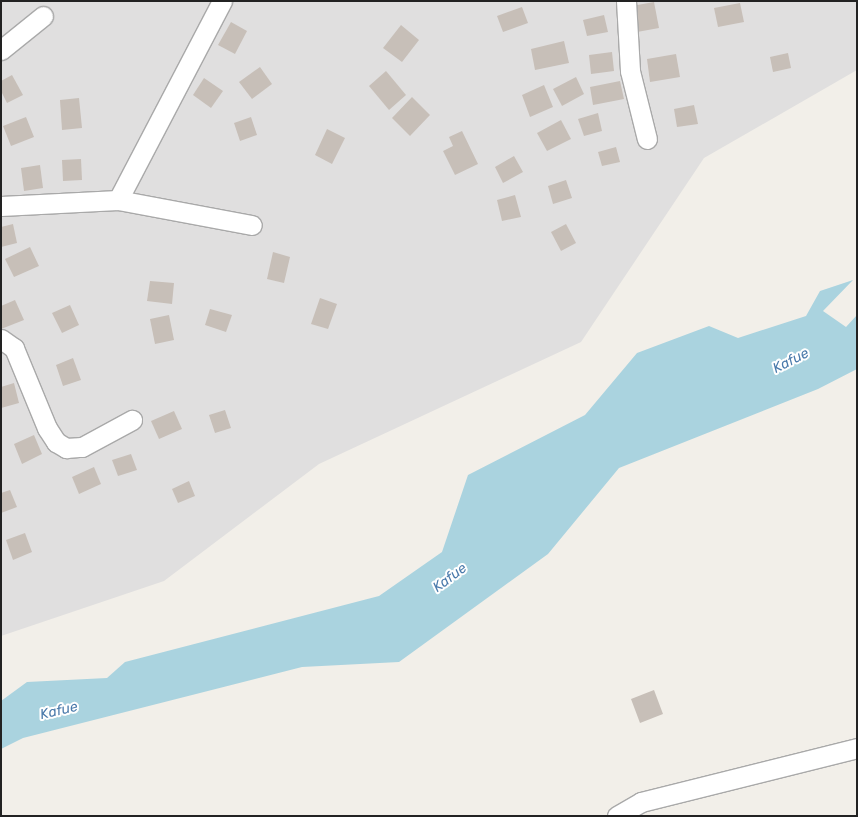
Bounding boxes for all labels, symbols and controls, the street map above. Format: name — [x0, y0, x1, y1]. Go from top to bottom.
water label: Kafue — [770, 345, 812, 377]
water label: Kafue — [430, 560, 470, 596]
water label: Kafue — [39, 699, 79, 723]

